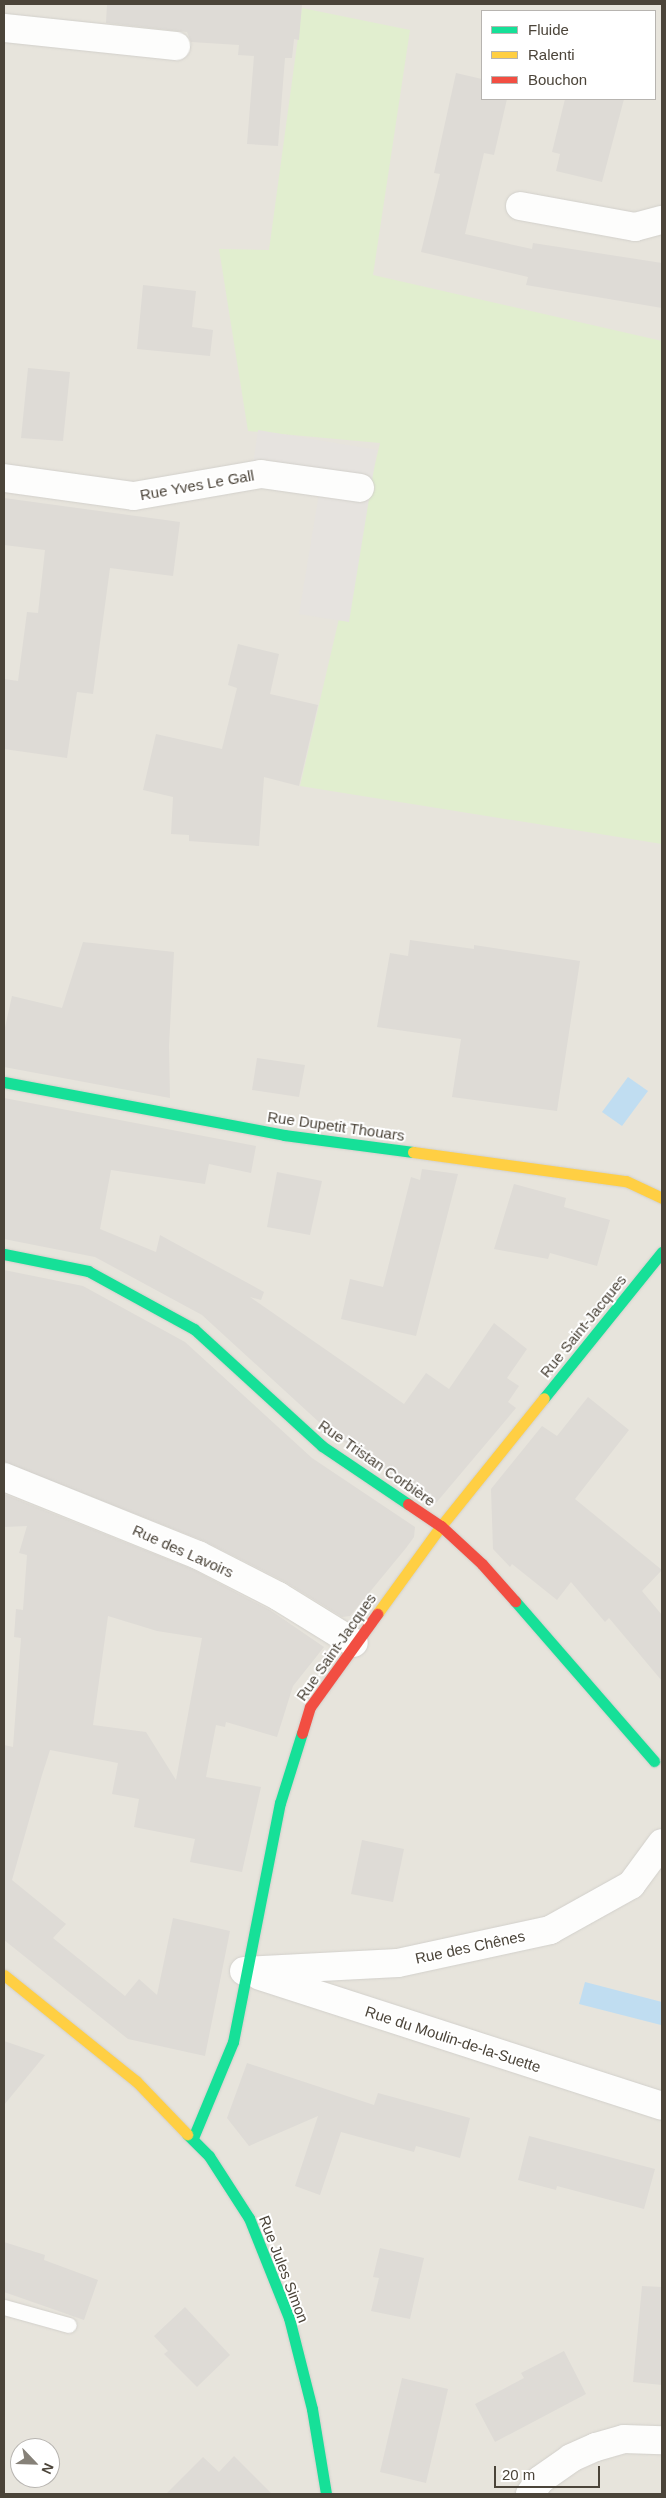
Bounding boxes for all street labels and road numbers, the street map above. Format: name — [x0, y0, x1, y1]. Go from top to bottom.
street label: Rue Yves Le Gall — [138, 466, 256, 504]
street label: Rue Dupetit Thouars — [266, 1107, 406, 1145]
street label: Rue Saint-Jacques — [536, 1271, 630, 1381]
street label: Rue Tristan Corbière — [315, 1416, 439, 1510]
street label: Rue des Lavoirs — [130, 1521, 236, 1581]
street label: Rue Saint-Jacques — [292, 1590, 380, 1704]
street label: Rue des Chênes — [413, 1927, 527, 1967]
street label: Rue du Moulin-de-la-Suette — [363, 2002, 543, 2076]
street label: Rue Jules Simon — [255, 2213, 313, 2325]

